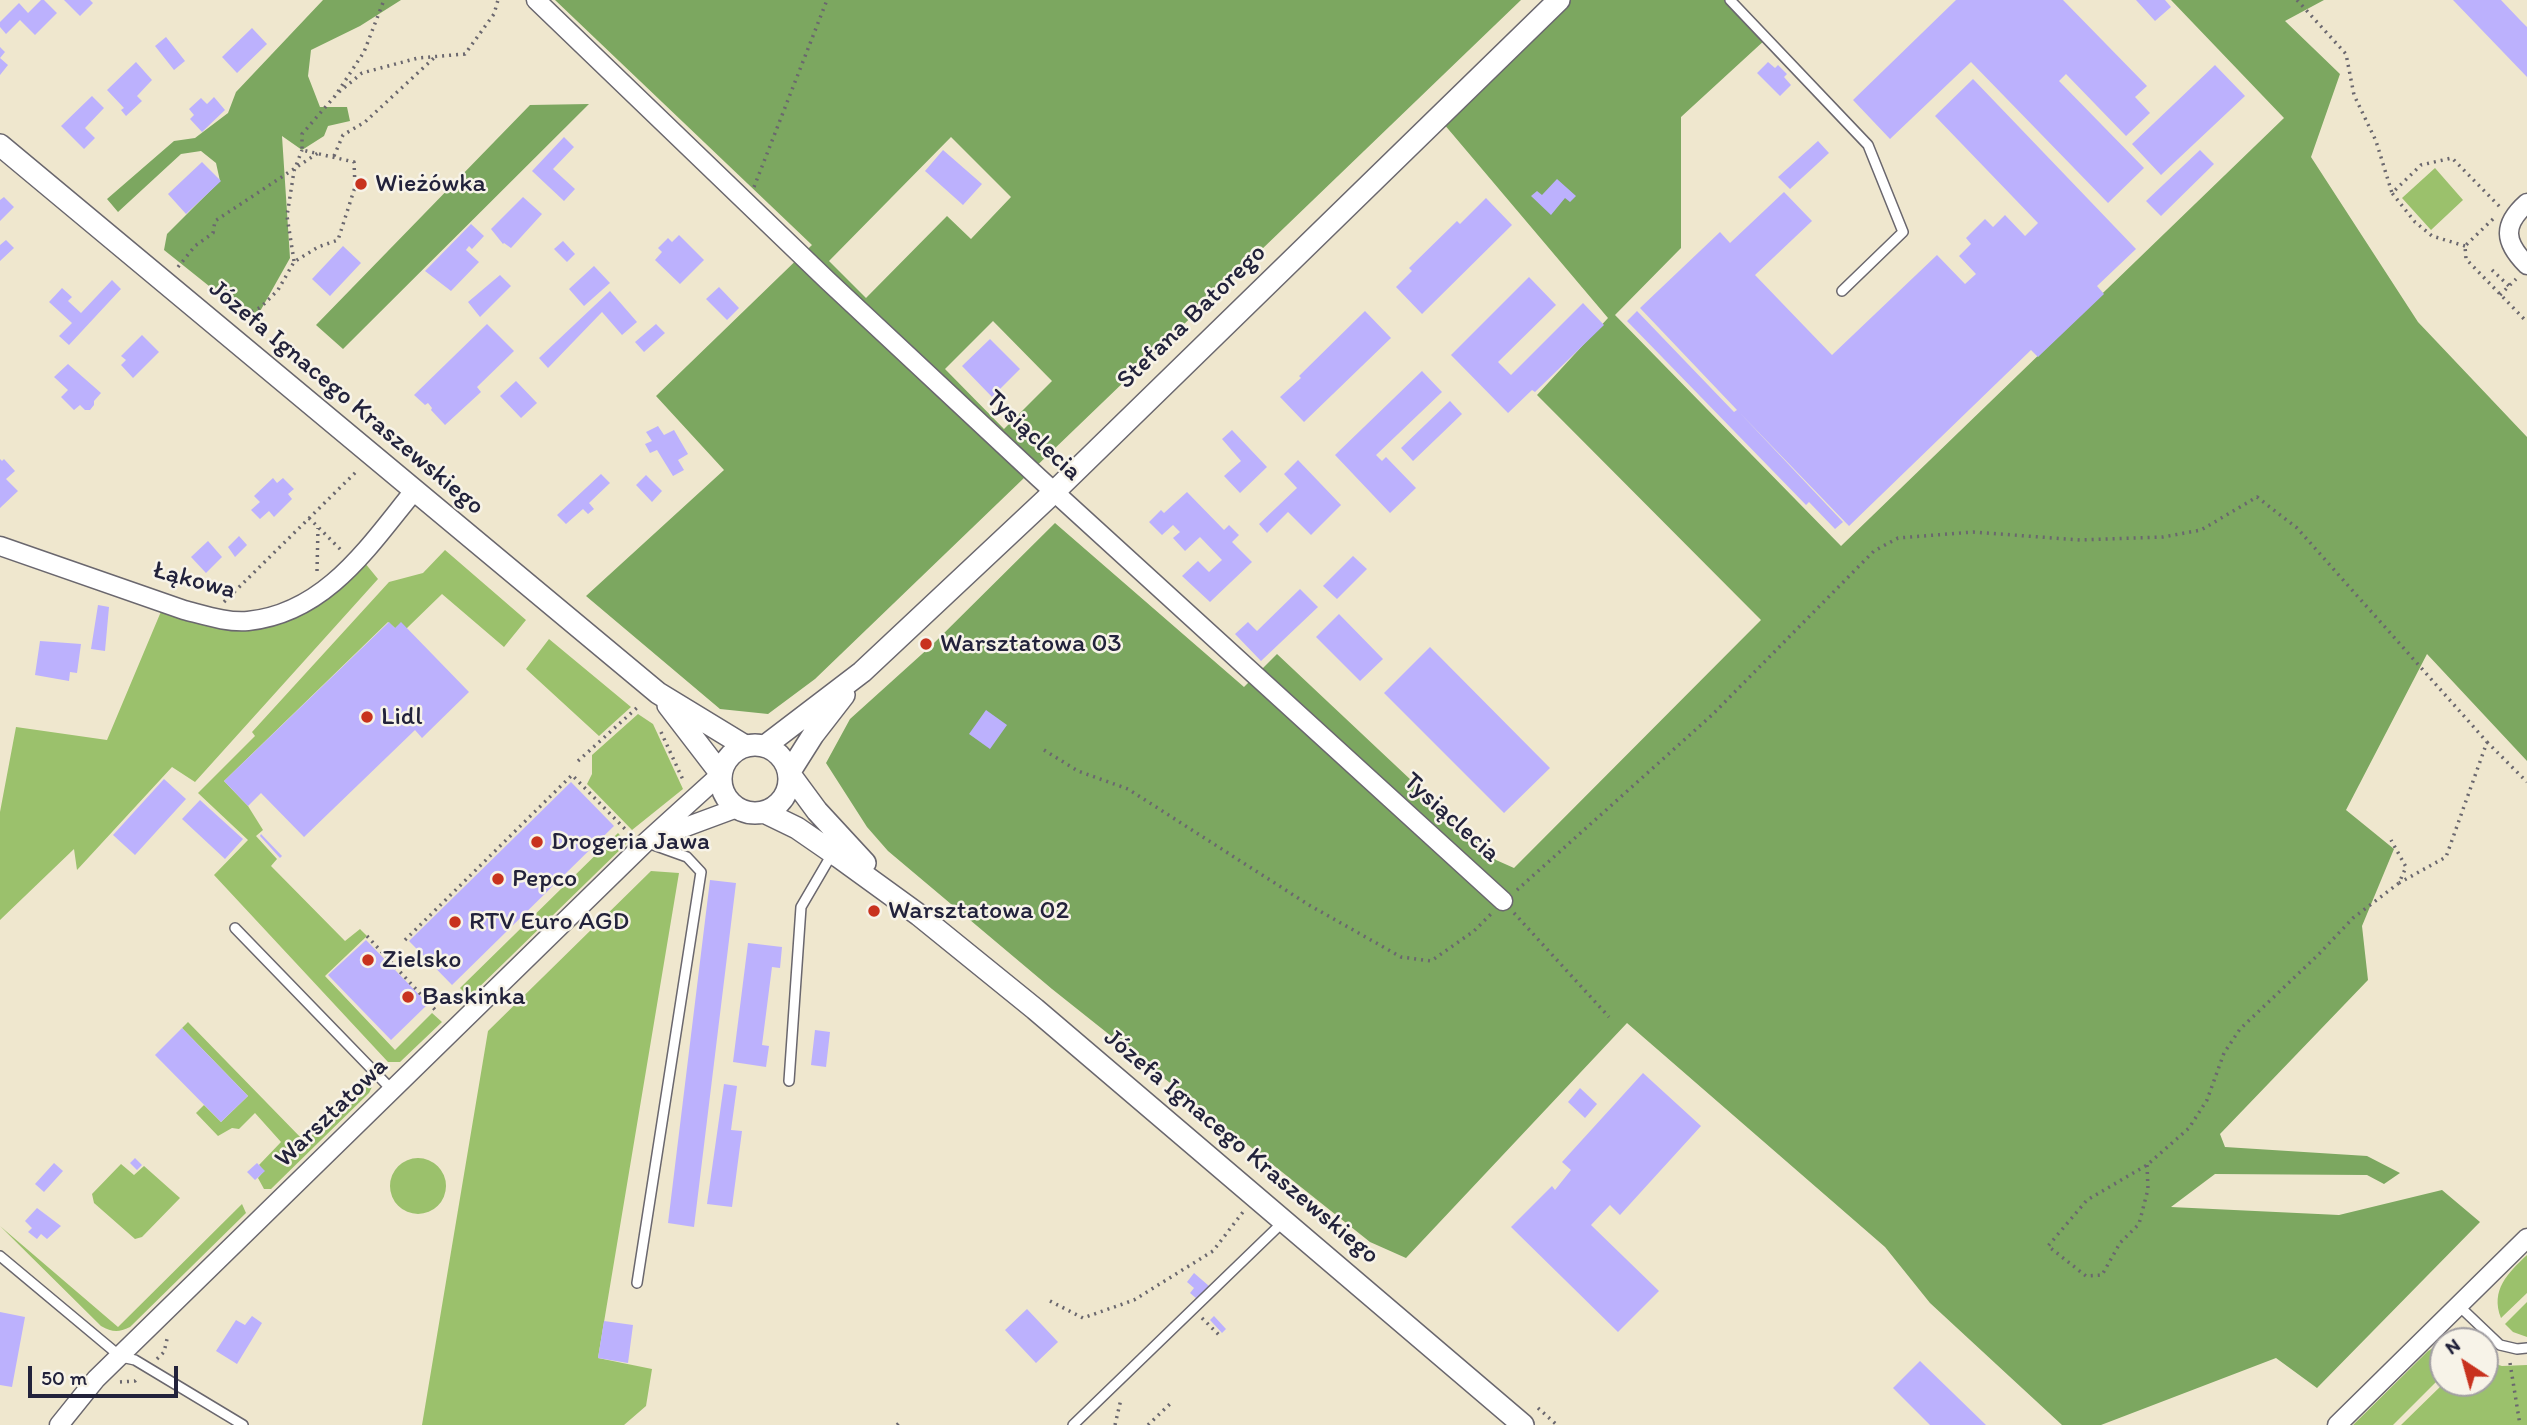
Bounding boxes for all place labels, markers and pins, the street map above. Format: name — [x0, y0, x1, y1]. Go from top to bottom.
place label: Wieżówka — [375, 168, 486, 200]
marker: Wieżówka — [353, 176, 369, 192]
place label: Warsztatowa 03 — [940, 628, 1122, 660]
marker: Warsztatowa 03 — [918, 636, 934, 652]
place label: Lidl — [381, 701, 422, 733]
marker: Lidl — [359, 709, 375, 725]
place label: Drogeria Jawa — [551, 826, 710, 858]
marker: Drogeria Jawa — [529, 834, 545, 850]
place label: Pepco — [512, 863, 577, 895]
marker: Pepco — [490, 871, 506, 887]
place label: Warsztatowa 02 — [888, 895, 1069, 927]
marker: Warsztatowa 02 — [866, 903, 882, 919]
place label: RTV Euro AGD — [469, 906, 629, 938]
marker: RTV Euro AGD — [447, 914, 463, 930]
place label: Zielsko — [382, 944, 461, 976]
marker: Zielsko — [360, 952, 376, 968]
place label: Baskinka — [422, 981, 526, 1013]
marker: Baskinka — [400, 989, 416, 1005]

